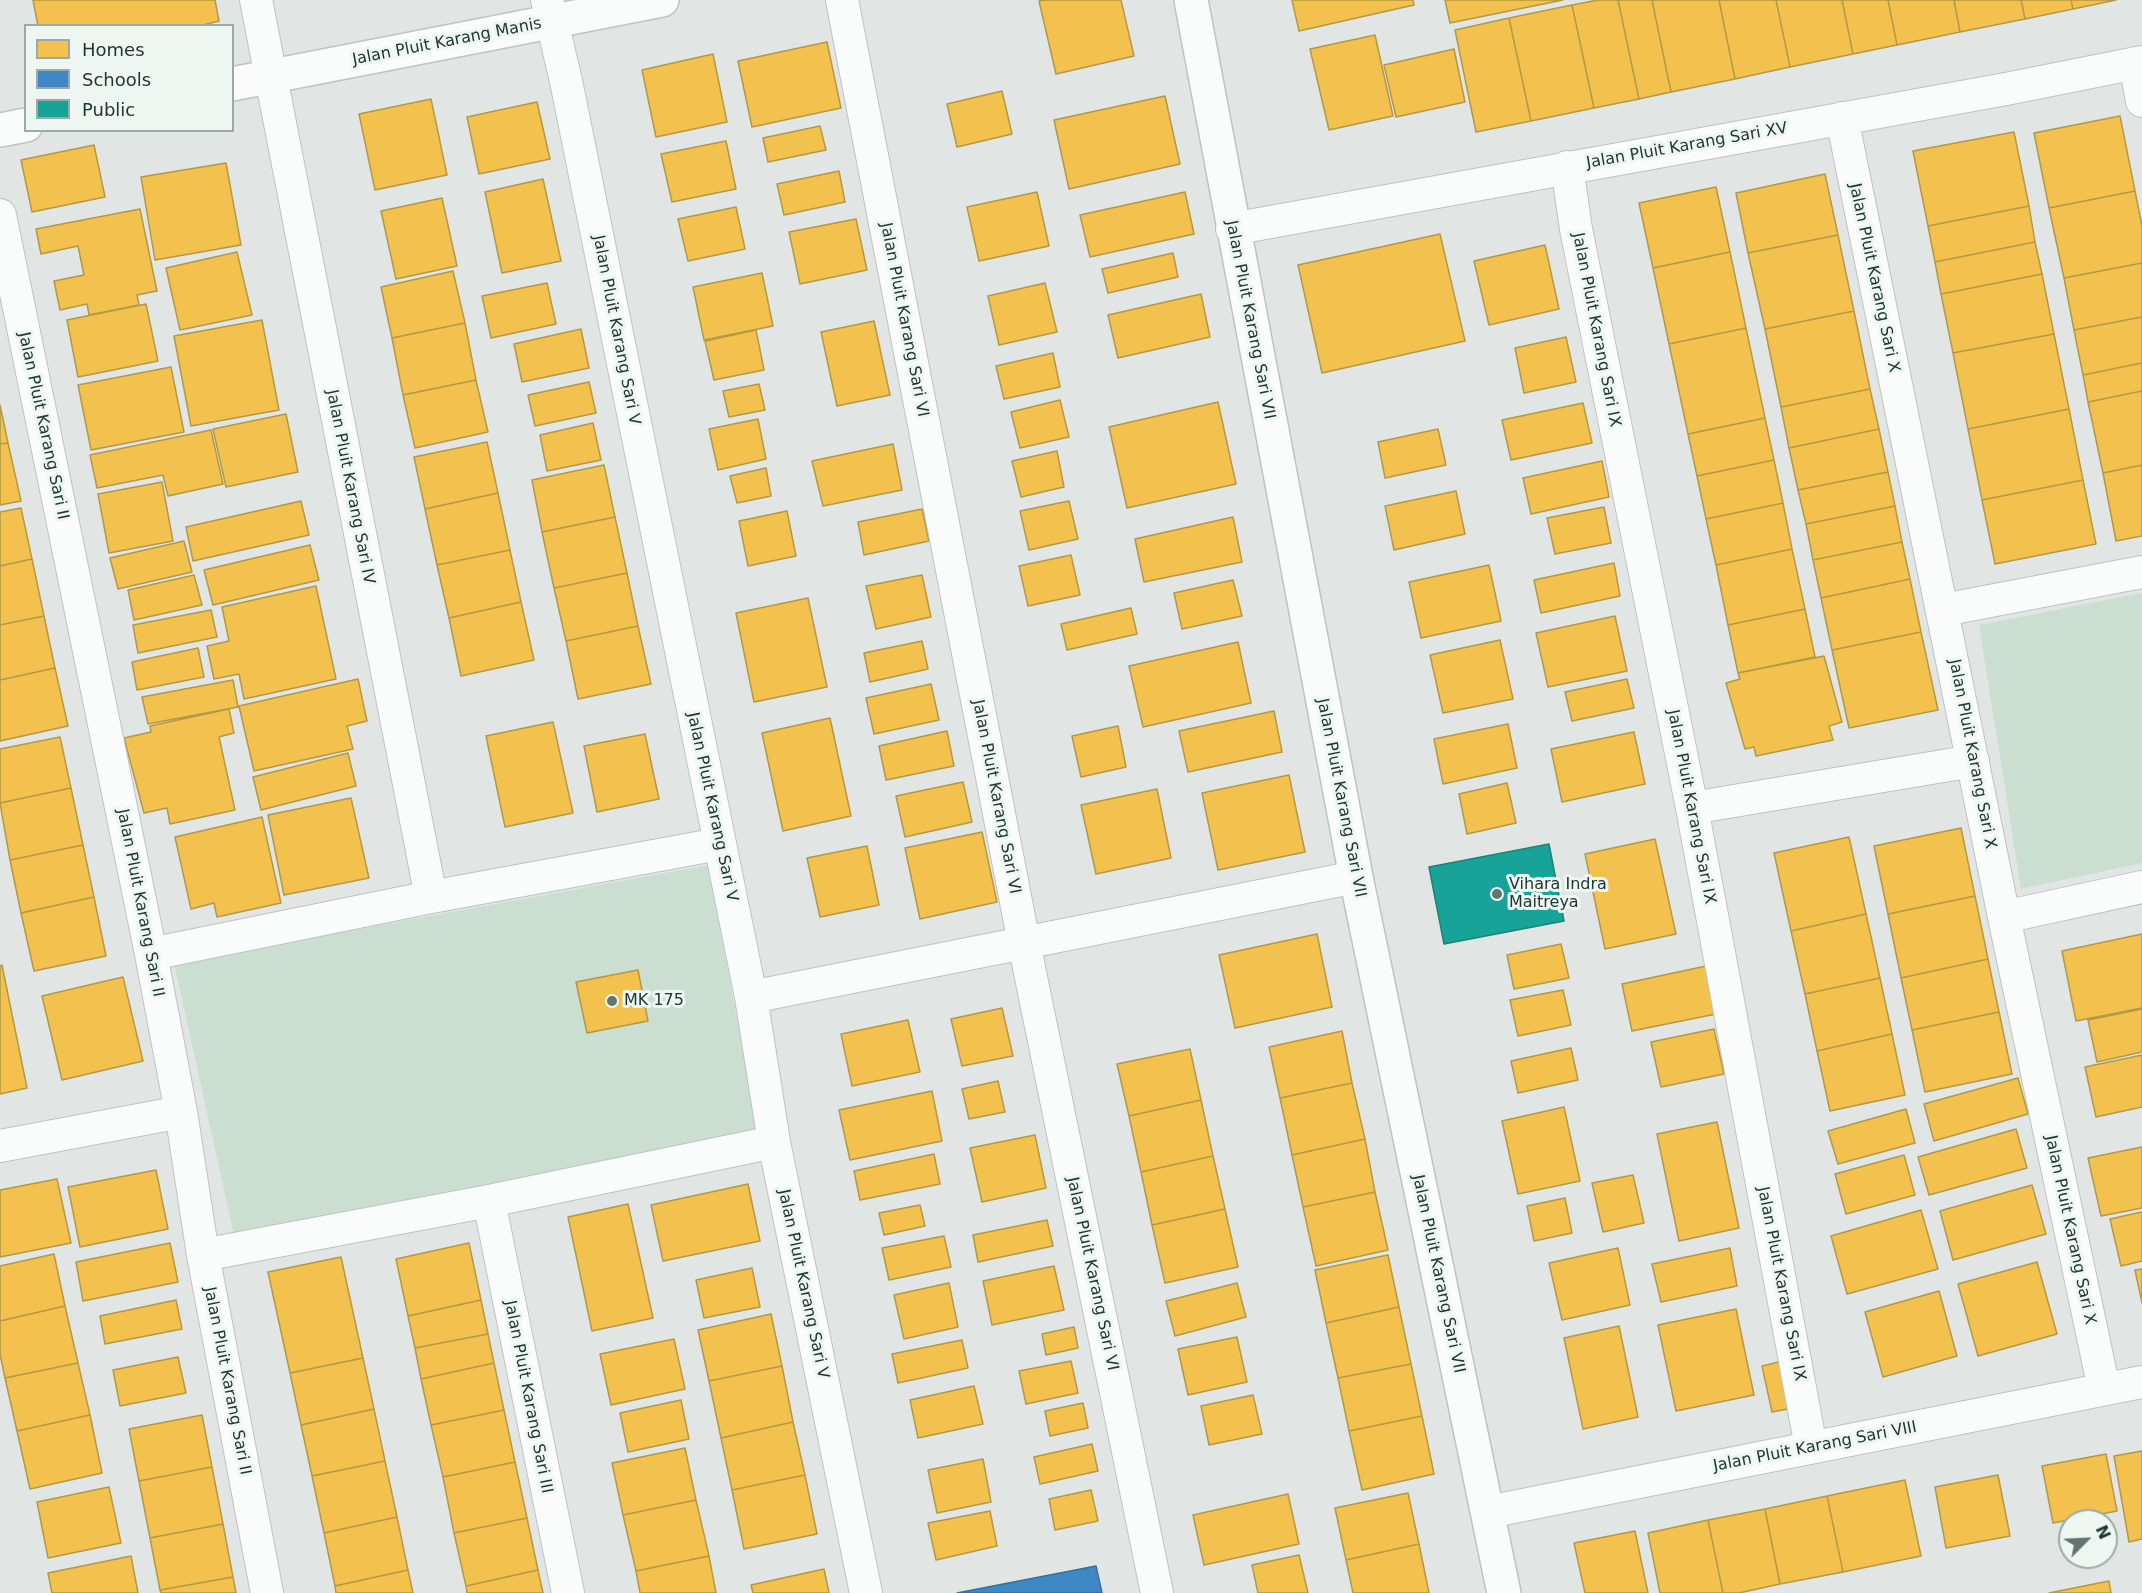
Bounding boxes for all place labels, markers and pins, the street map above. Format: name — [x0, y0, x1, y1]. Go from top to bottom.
place label: Vihara Indra Maitreya — [1509, 875, 1607, 913]
marker: Vihara Indra Maitreya — [1490, 887, 1504, 901]
place label: MK 175 — [624, 991, 684, 1011]
marker: MK 175 — [605, 994, 619, 1008]

